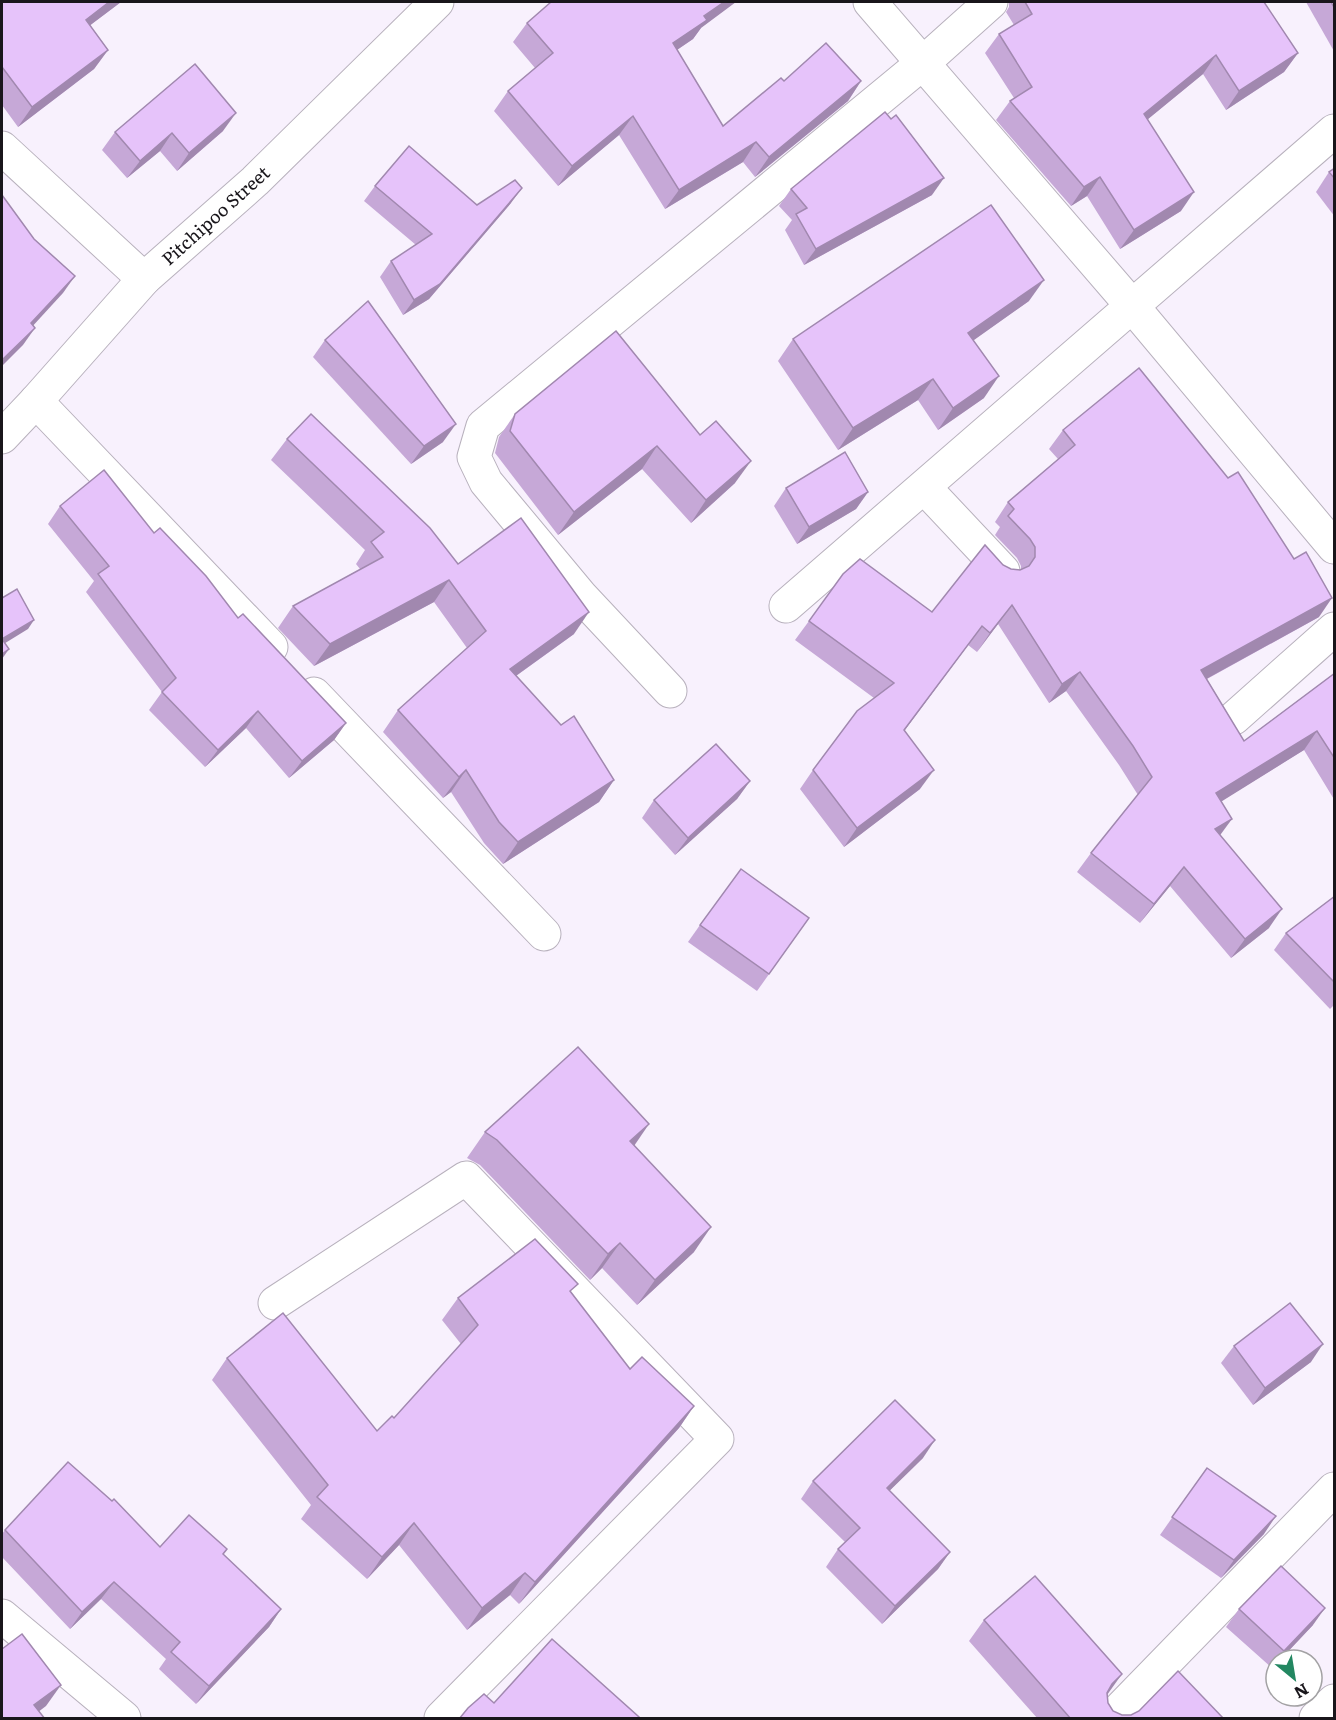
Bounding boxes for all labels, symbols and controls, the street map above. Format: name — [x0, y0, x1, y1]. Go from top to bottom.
street label: Pitchipoo Street — [155, 158, 276, 271]
north arrow — [1264, 1648, 1324, 1708]
text: N — [1290, 1678, 1314, 1706]

